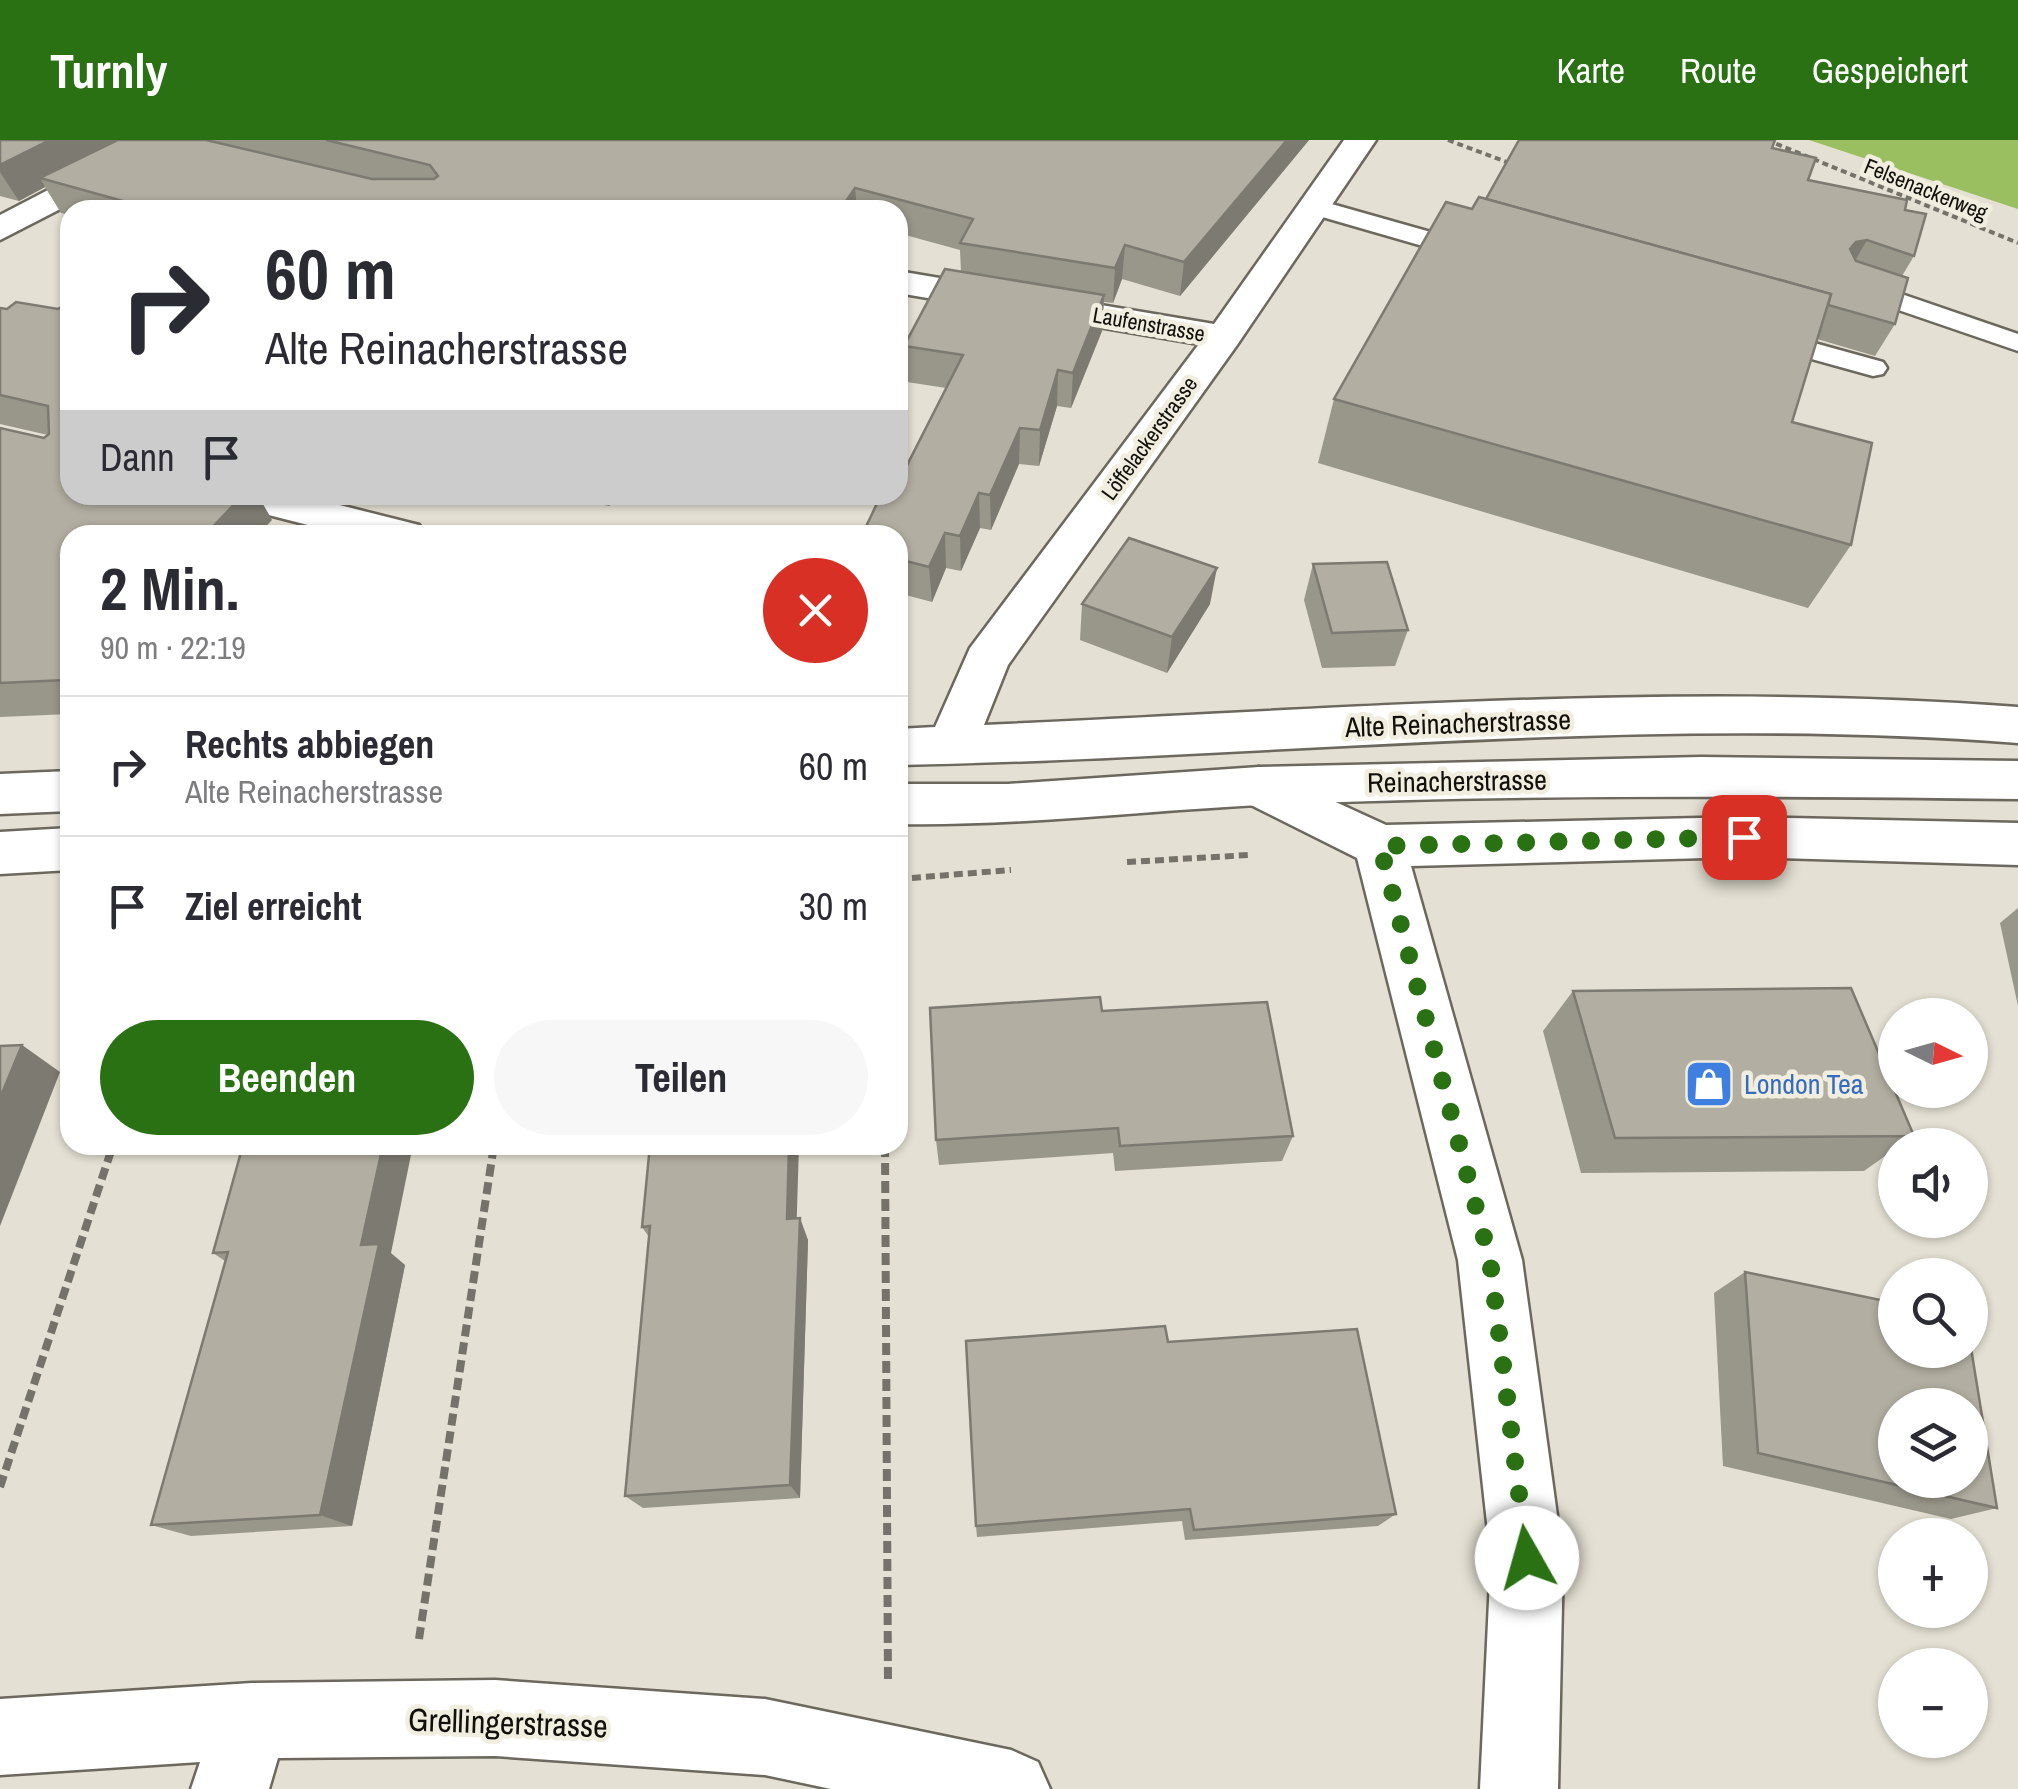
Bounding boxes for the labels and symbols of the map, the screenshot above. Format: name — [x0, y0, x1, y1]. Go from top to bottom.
street label: Felsenackerweg — [1860, 151, 1992, 227]
street label: Laufenstrasse — [1091, 299, 1207, 349]
street label: Löffelackerstrasse — [1094, 370, 1204, 506]
street label: Alte Reinacherstrasse — [1343, 700, 1572, 746]
street label: Reinacherstrasse — [1367, 760, 1547, 802]
pin — [1702, 795, 1787, 880]
north arrow — [1878, 998, 1988, 1108]
shop icon: London Tea — [1683, 1058, 1735, 1110]
place label: London Tea — [1744, 1065, 1864, 1103]
position arrow — [1475, 1506, 1579, 1610]
street label: Grellingerstrasse — [407, 1698, 609, 1747]

